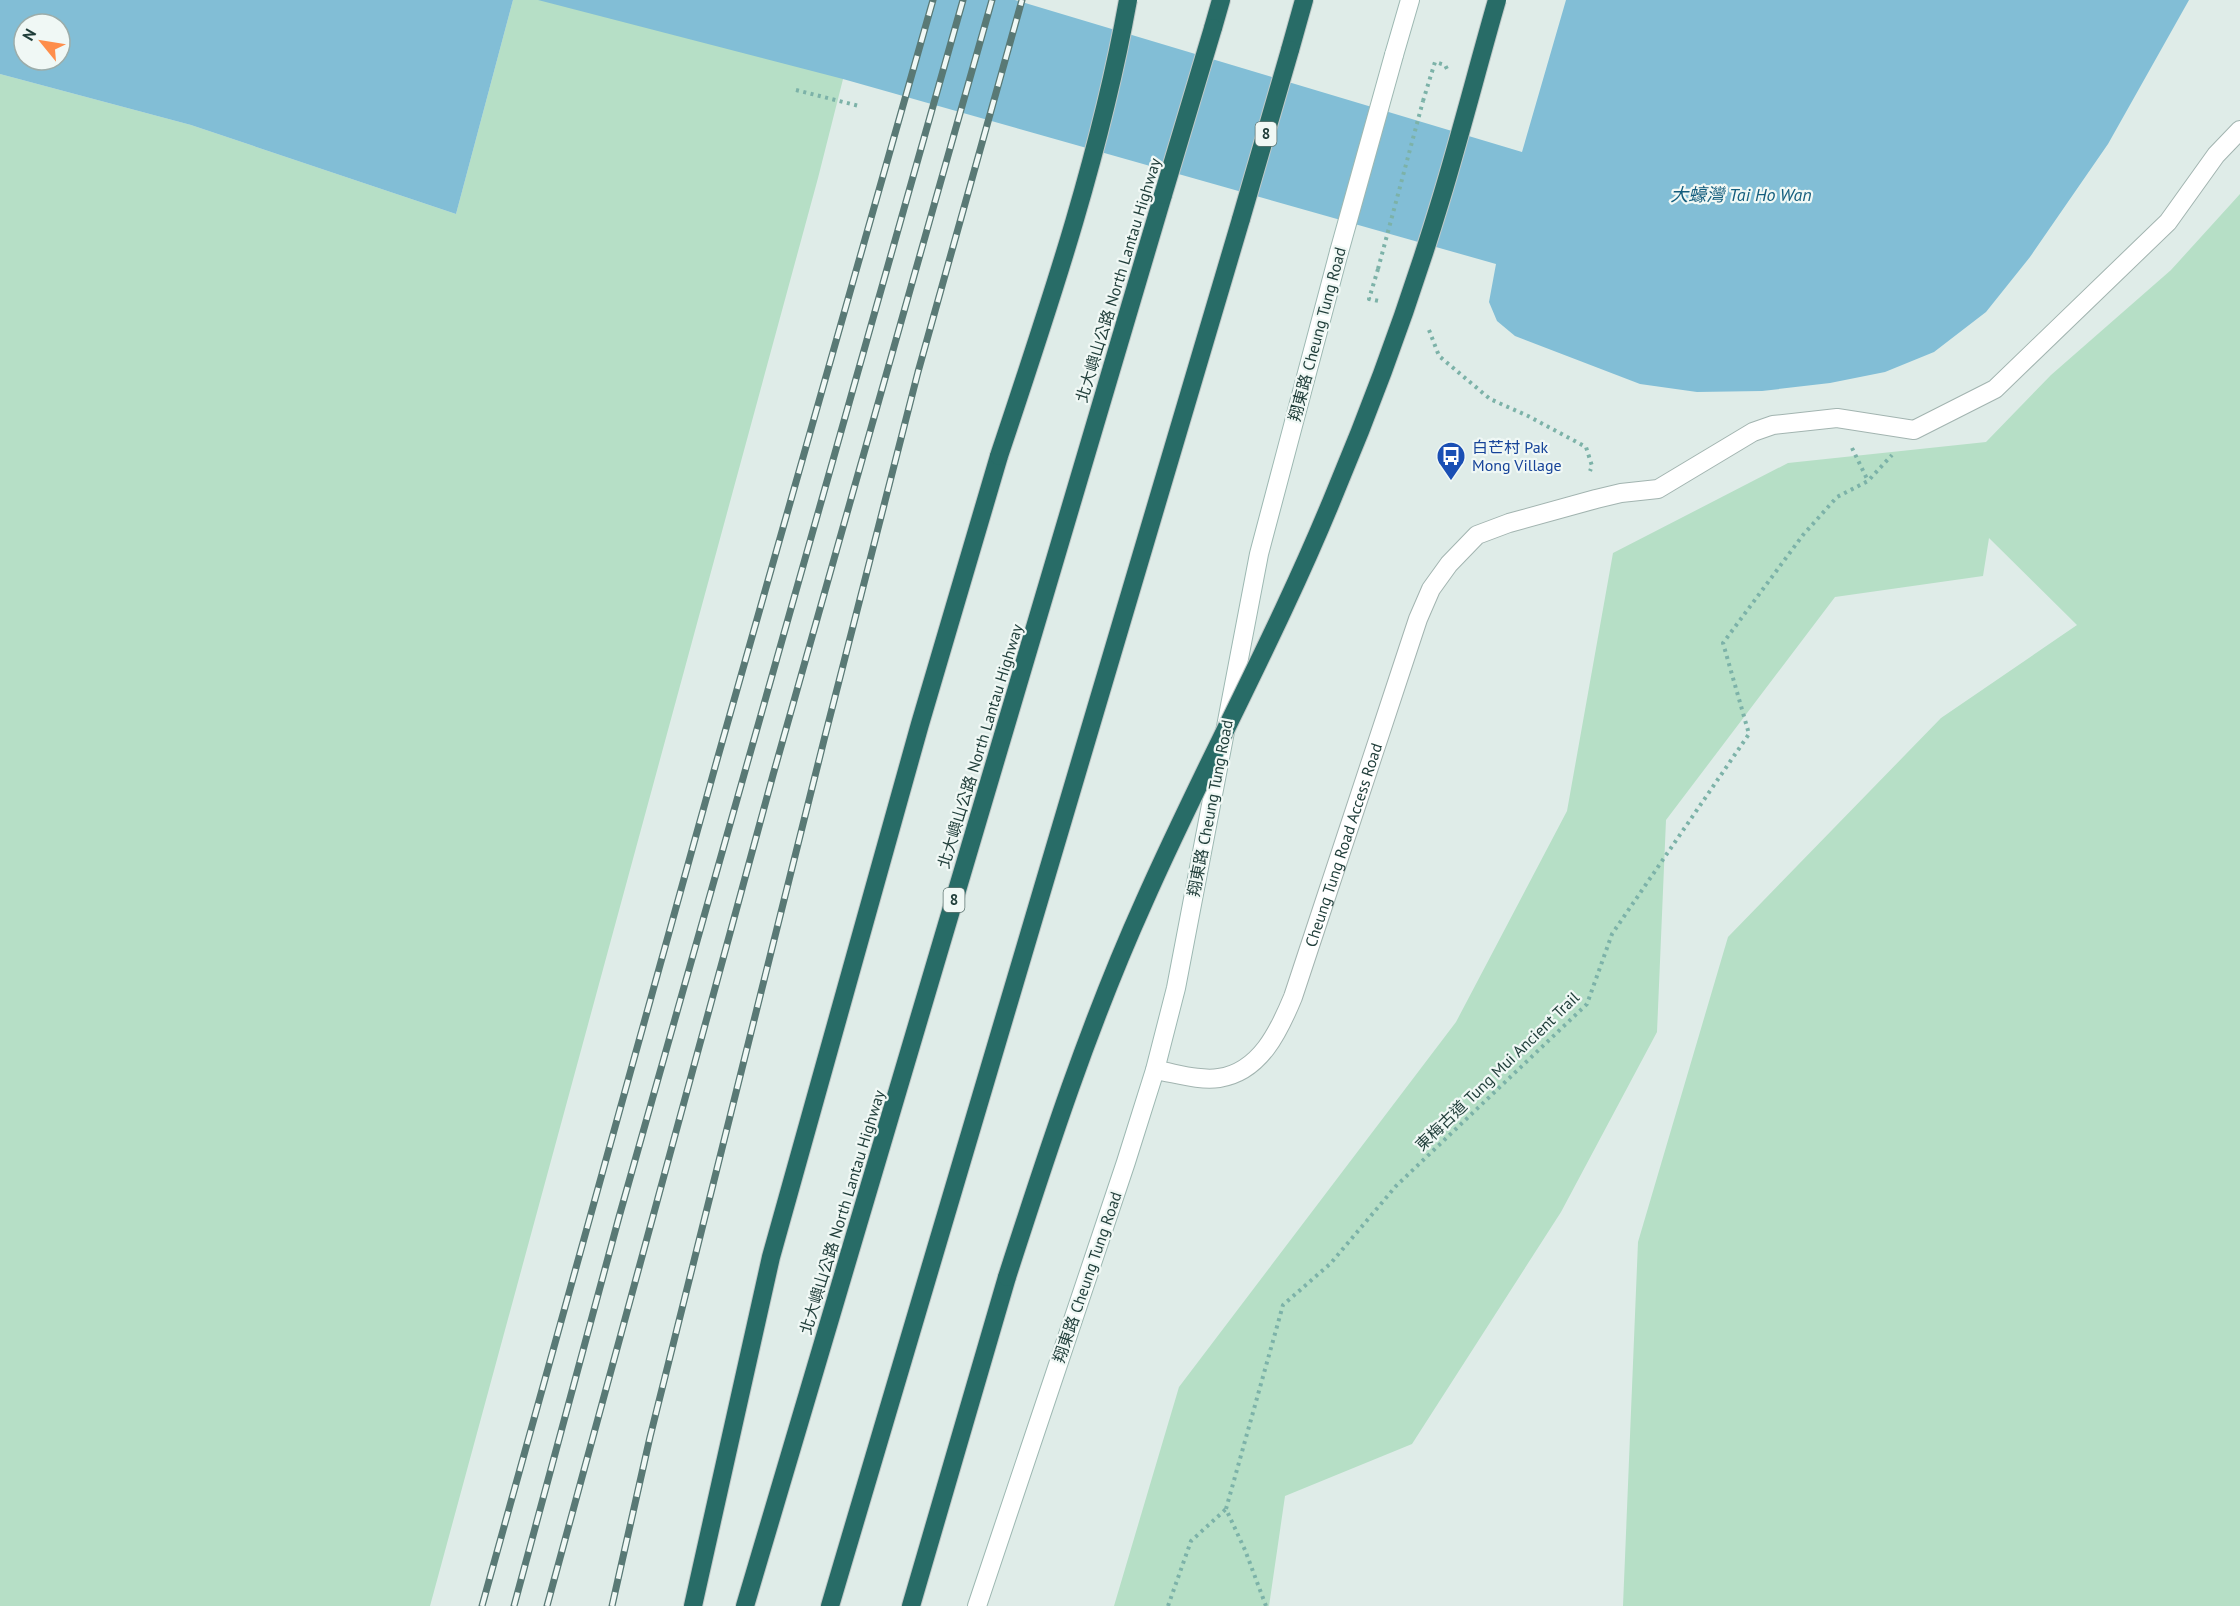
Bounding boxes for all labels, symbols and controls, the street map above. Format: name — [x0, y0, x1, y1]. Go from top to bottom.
north arrow — [12, 12, 72, 72]
text: N — [18, 25, 40, 44]
road number: 8 — [1256, 122, 1276, 146]
street label: 北大嶼山公路 North Lantau Highway — [1071, 155, 1165, 405]
water label: 大蠔灣 Tai Ho Wan — [1670, 183, 1812, 206]
street label: 翔東路 Cheung Tung Road — [1284, 245, 1350, 423]
place label: 白芒村 Pak Mong Village — [1472, 437, 1562, 475]
bus stop icon: 白芒村 Pak Mong Village — [1435, 440, 1467, 482]
street label: 北大嶼山公路 North Lantau Highway — [933, 621, 1027, 871]
street label: 翔東路 Cheung Tung Road — [1183, 718, 1237, 898]
street label: Cheung Tung Road Access Road — [1300, 740, 1386, 950]
road number: 8 — [944, 888, 964, 912]
street label: 東梅古道 Tung Mui Ancient Trail — [1411, 987, 1583, 1155]
street label: 北大嶼山公路 North Lantau Highway — [795, 1087, 889, 1337]
street label: 翔東路 Cheung Tung Road — [1048, 1189, 1126, 1365]

